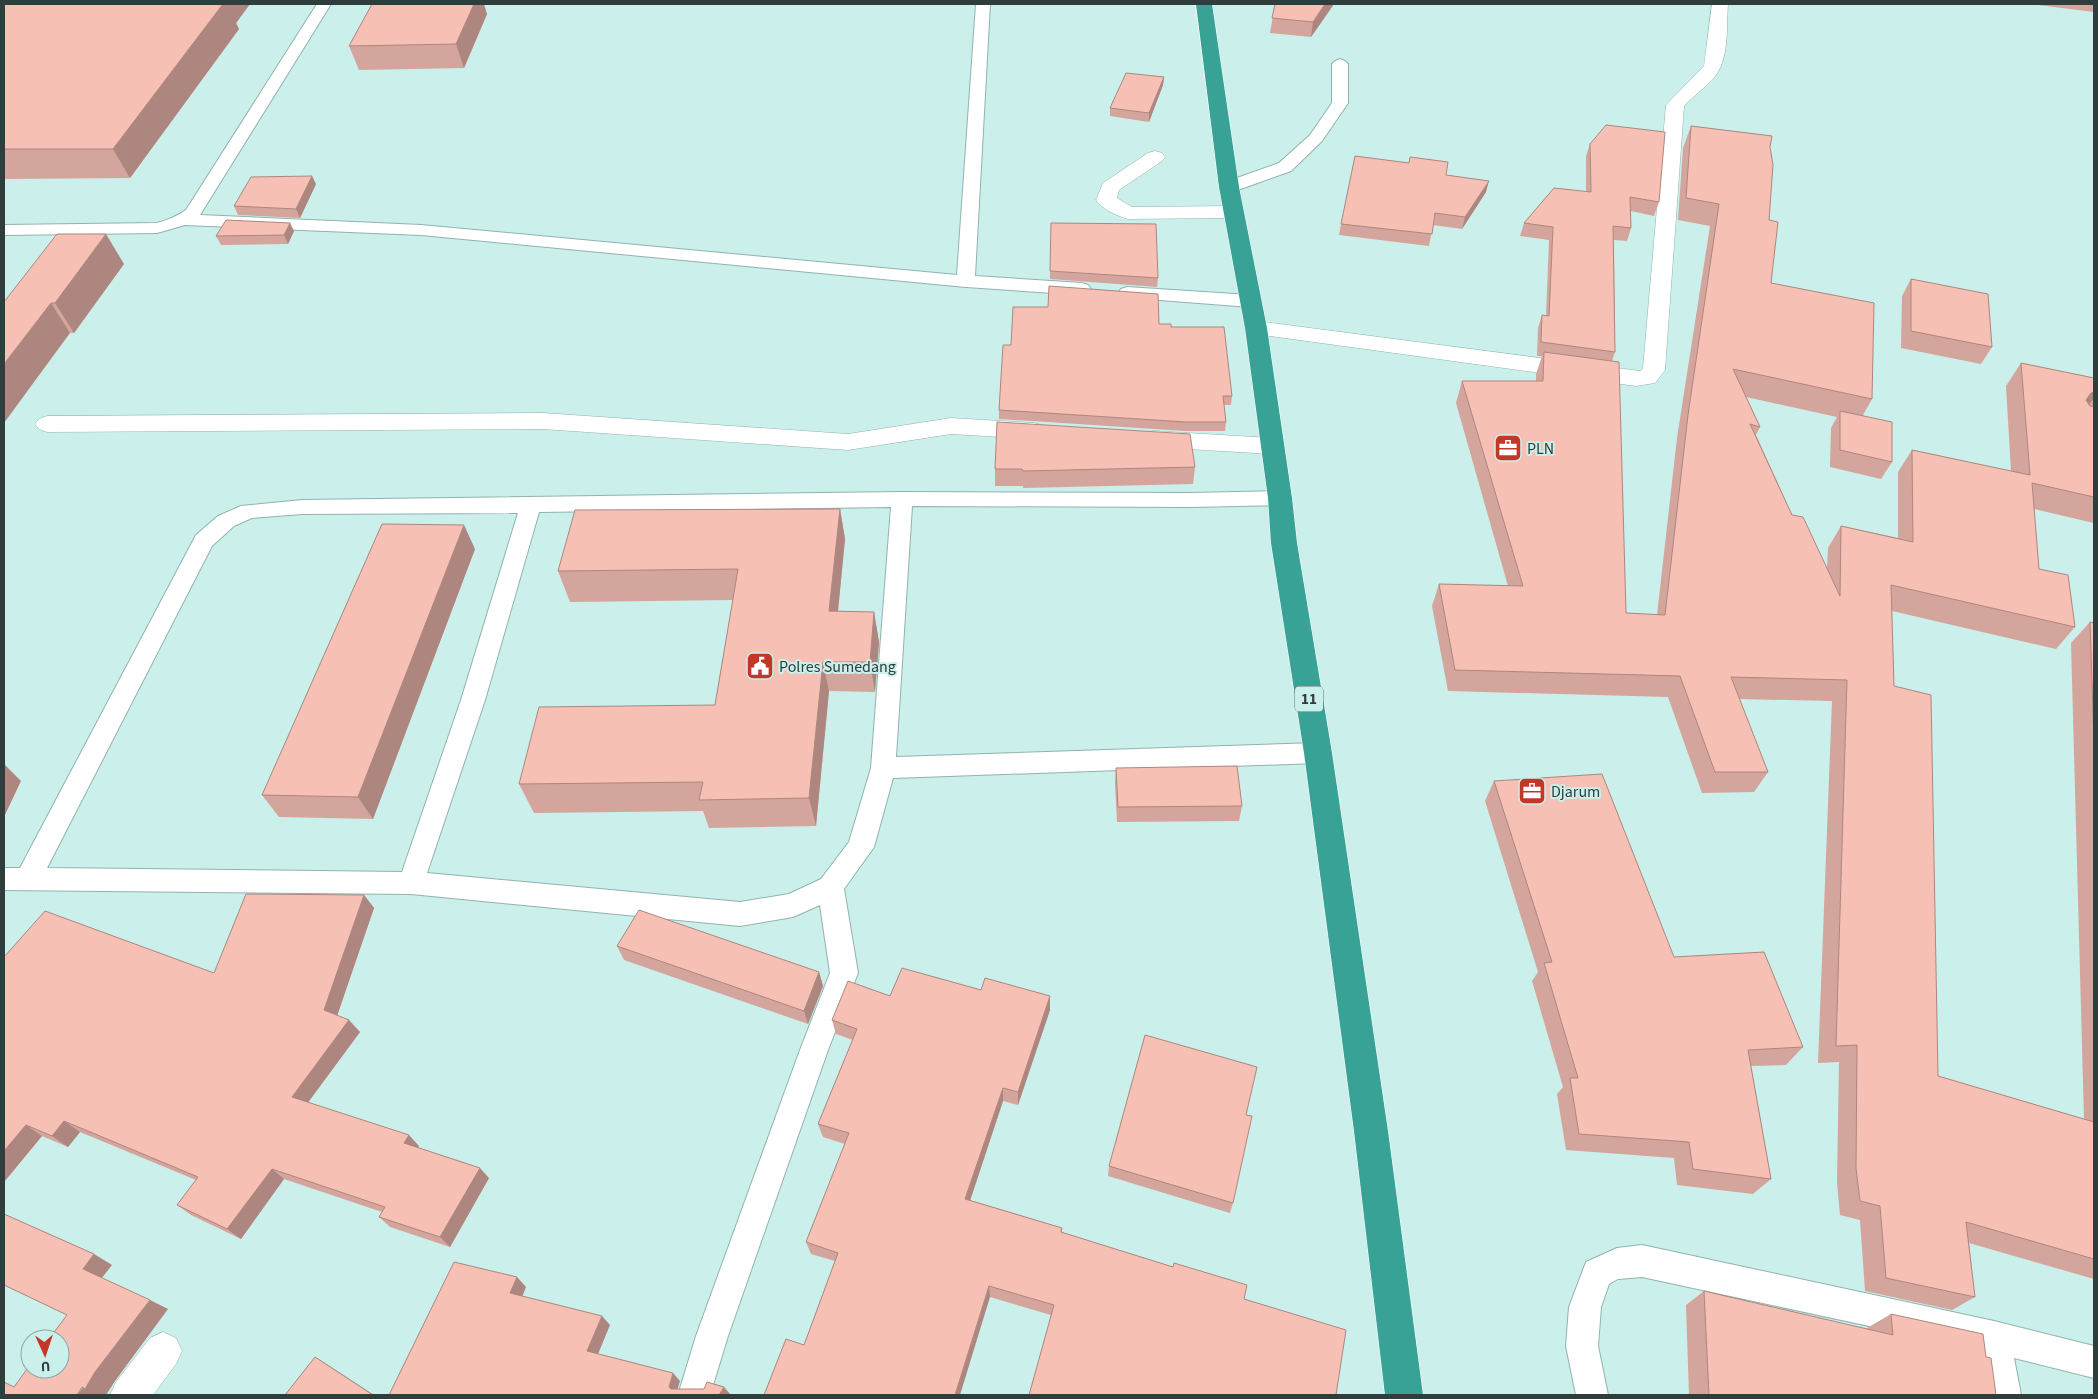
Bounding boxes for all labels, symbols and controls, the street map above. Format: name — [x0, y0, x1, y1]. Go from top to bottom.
office icon: PLN — [1493, 433, 1523, 463]
place label: PLN — [1527, 438, 1554, 460]
public building icon: Polres Sumedang — [745, 651, 775, 681]
place label: Polres Sumedang — [779, 656, 896, 678]
road number: 11 — [1295, 686, 1323, 712]
office icon: Djarum — [1517, 776, 1547, 806]
place label: Djarum — [1551, 781, 1600, 803]
north arrow — [20, 1329, 70, 1379]
text: U — [40, 1356, 51, 1376]

